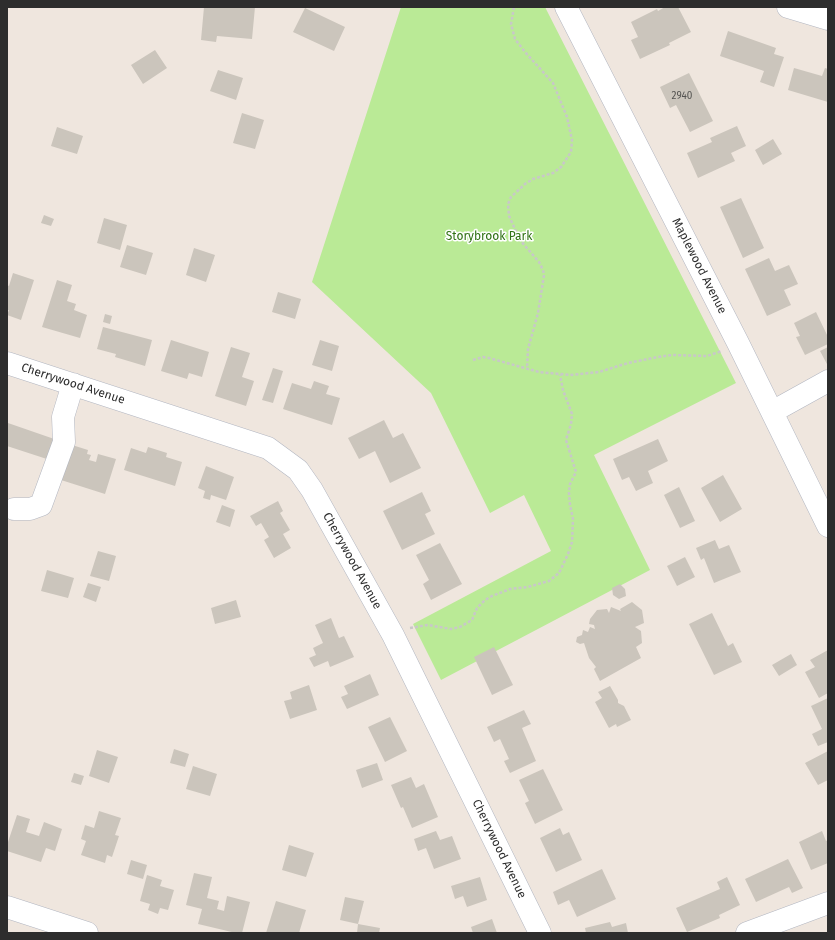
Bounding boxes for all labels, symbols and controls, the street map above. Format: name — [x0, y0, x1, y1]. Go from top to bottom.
house number: 2940 — [672, 90, 692, 102]
street label: Maplewood Avenue — [669, 216, 729, 316]
park label: Storybrook Park — [446, 230, 532, 244]
street label: Cherrywood Avenue — [19, 360, 127, 408]
street label: Cherrywood Avenue — [319, 510, 385, 612]
street label: Cherrywood Avenue — [469, 797, 529, 901]

